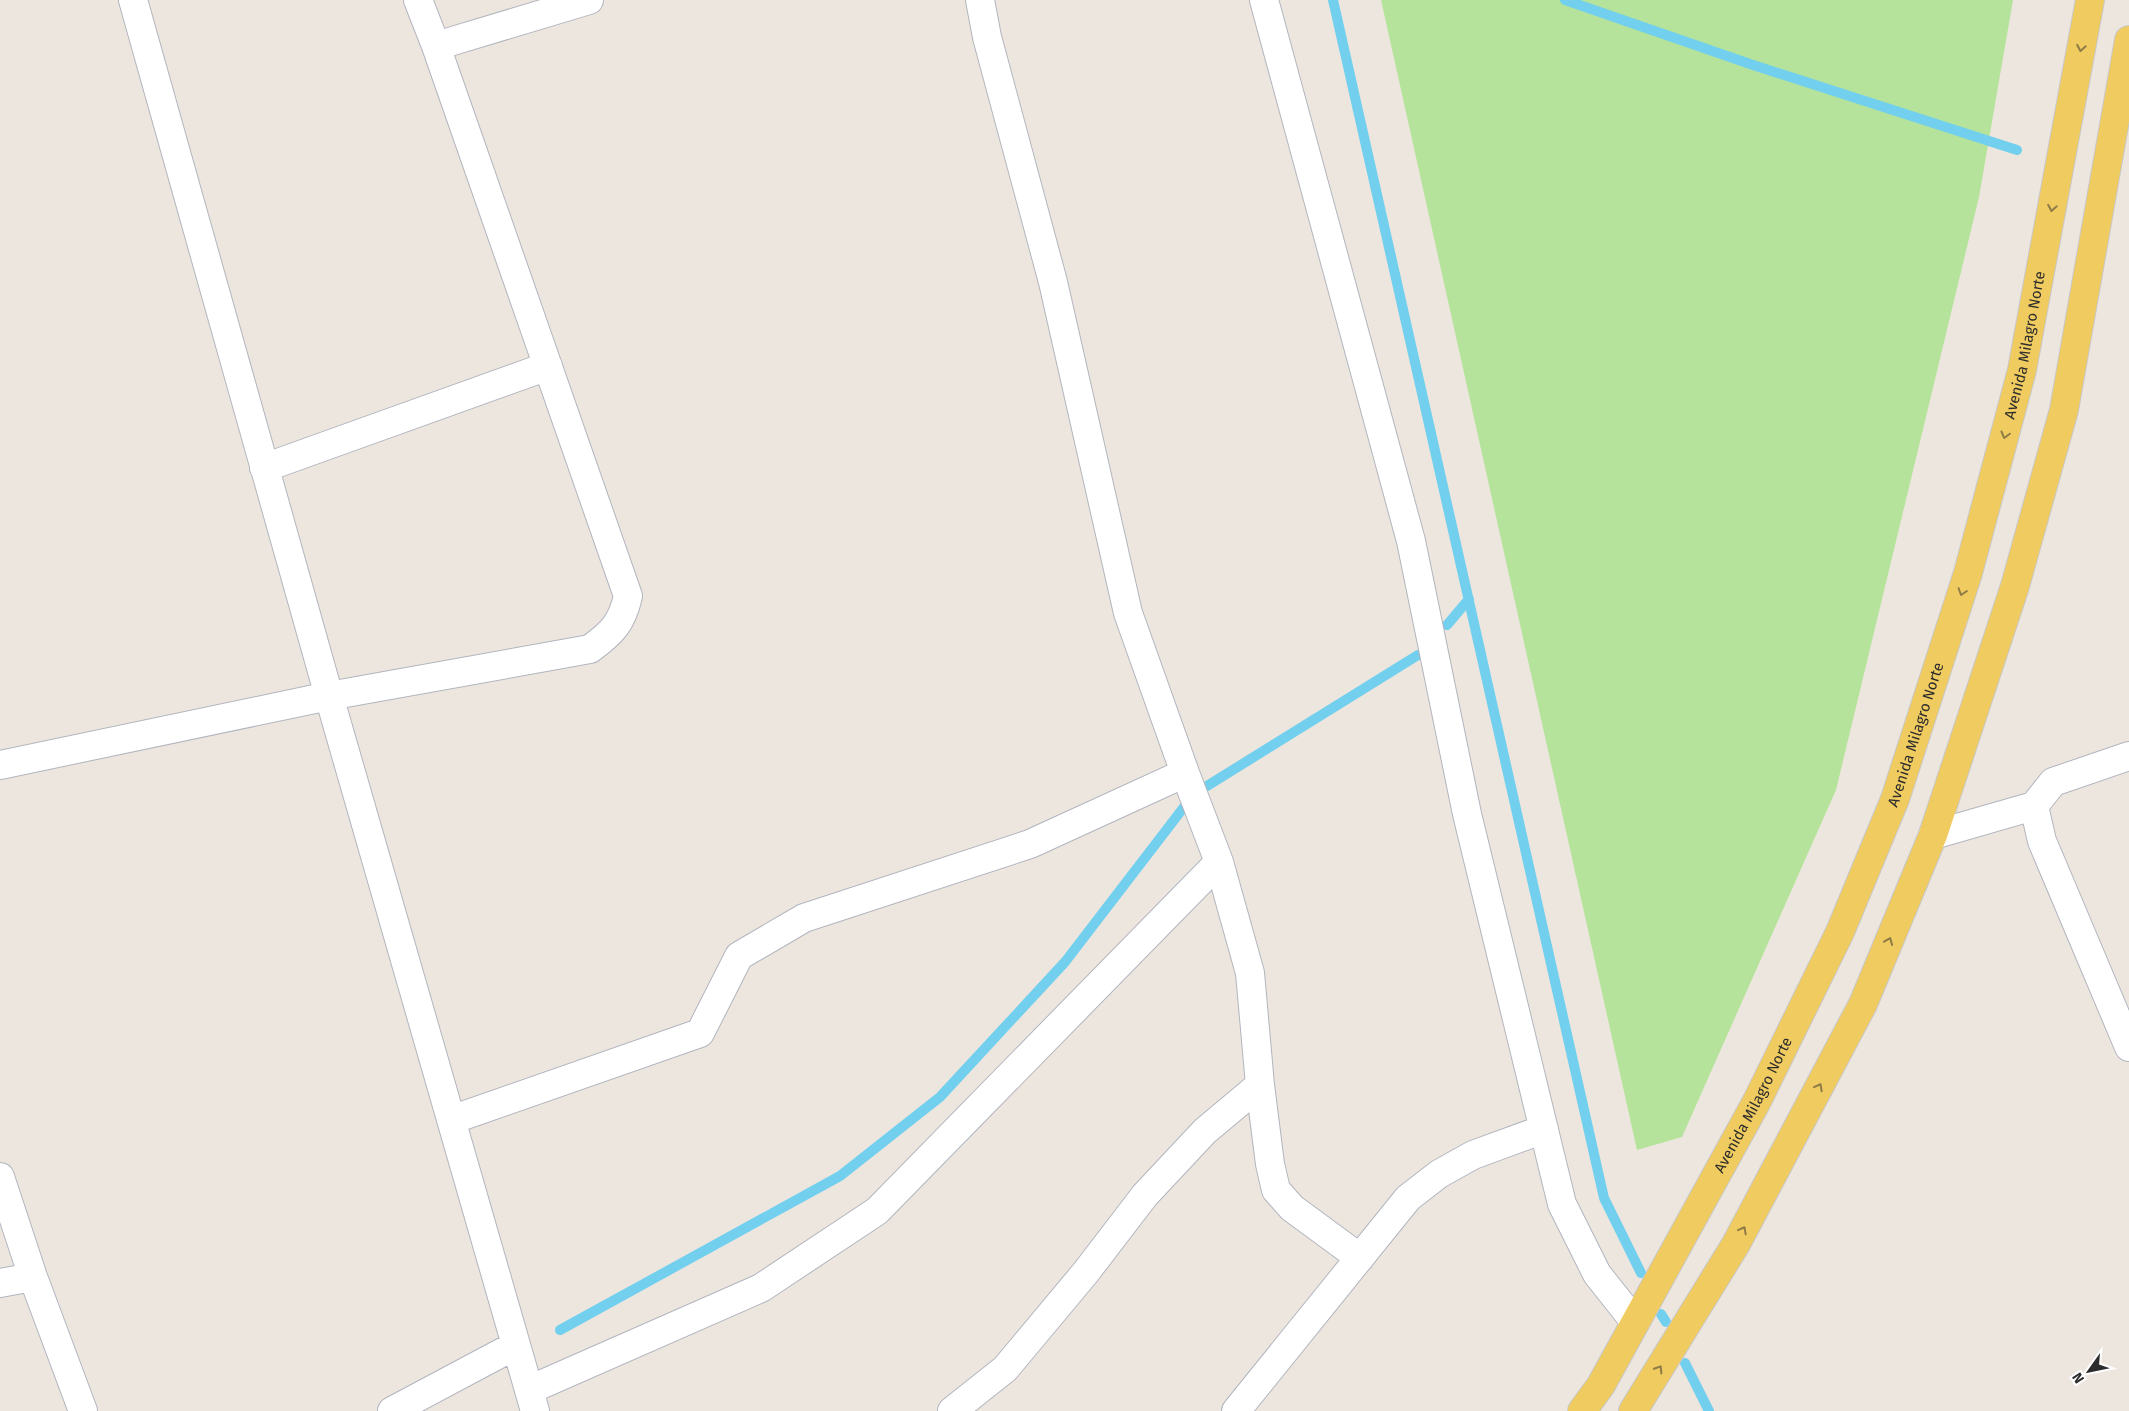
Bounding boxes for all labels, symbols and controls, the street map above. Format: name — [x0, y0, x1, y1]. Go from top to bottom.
one-way arrow — [2077, 44, 2087, 52]
one-way arrow — [2047, 203, 2057, 212]
street label: Avenida Milagro Norte — [2000, 270, 2049, 421]
one-way arrow — [2000, 431, 2010, 439]
one-way arrow — [1957, 587, 1967, 596]
street label: Avenida Milagro Norte — [1884, 660, 1947, 810]
one-way arrow — [1884, 937, 1894, 945]
street label: Avenida Milagro Norte — [1710, 1034, 1796, 1176]
one-way arrow — [1813, 1083, 1823, 1092]
one-way arrow — [1737, 1227, 1747, 1236]
north arrow — [2064, 1346, 2114, 1396]
one-way arrow — [1652, 1366, 1662, 1375]
text: N — [2069, 1369, 2088, 1386]

